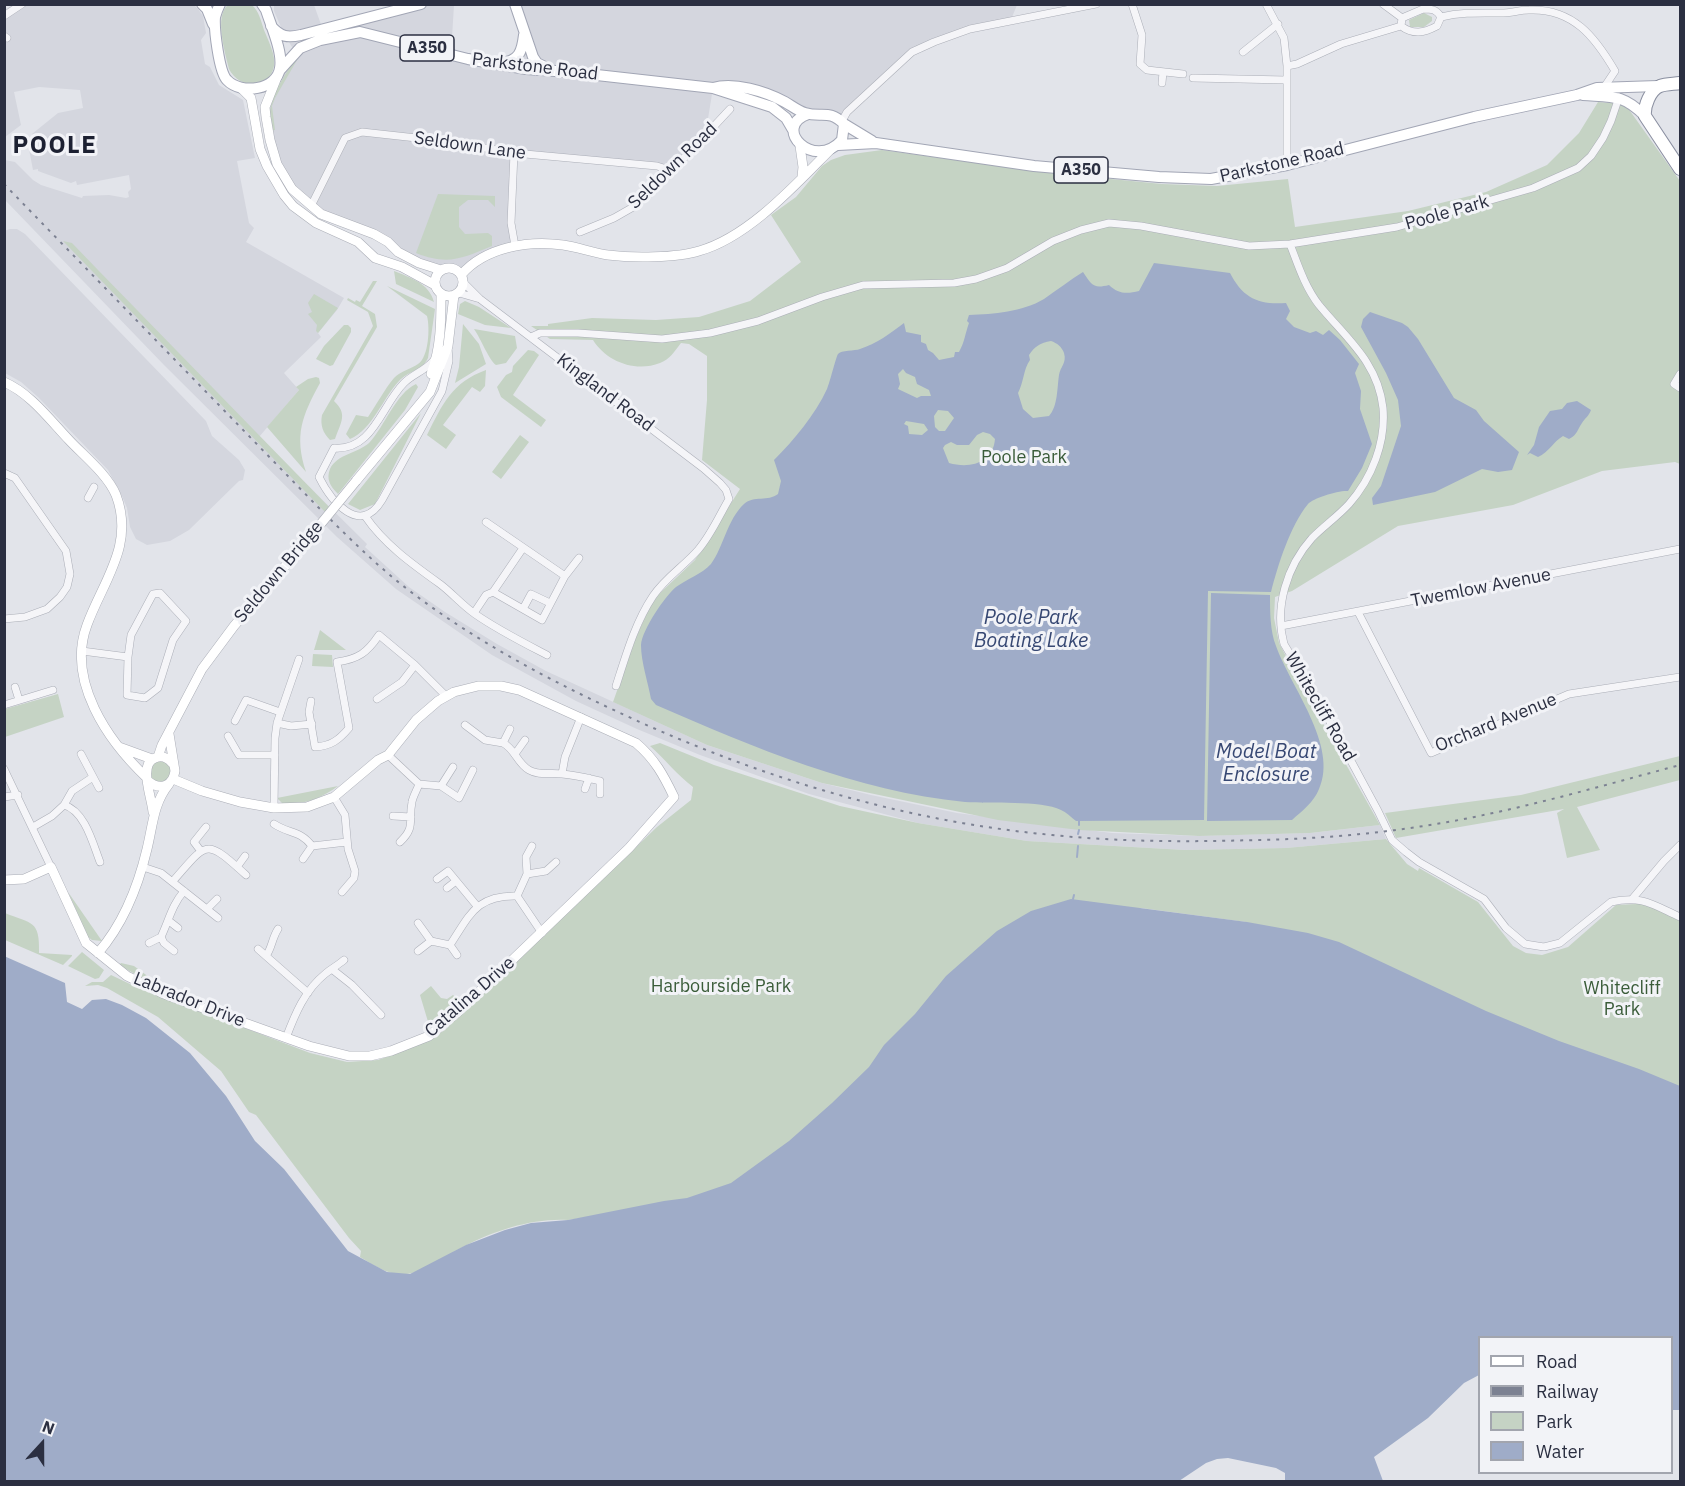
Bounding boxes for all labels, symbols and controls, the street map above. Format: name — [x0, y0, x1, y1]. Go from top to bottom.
road number: A350 — [400, 35, 454, 61]
street label: Parkstone Road — [471, 49, 599, 85]
street label: Seldown Road — [624, 118, 722, 214]
street label: Seldown Lane — [413, 127, 527, 165]
district label: POOLE — [13, 132, 97, 160]
street label: Parkstone Road — [1218, 138, 1346, 188]
road number: A350 — [1054, 157, 1108, 183]
street label: Poole Park — [1403, 191, 1491, 235]
street label: Kingland Road — [552, 349, 658, 437]
park label: Poole Park — [981, 447, 1067, 469]
street label: Seldown Bridge — [230, 517, 328, 627]
street label: Twemlow Avenue — [1409, 564, 1553, 612]
water label: Poole Park Boating Lake — [974, 606, 1088, 653]
street label: Whitecliff Road — [1280, 648, 1360, 766]
street label: Orchard Avenue — [1432, 689, 1560, 757]
water label: Model Boat Enclosure — [1216, 740, 1316, 787]
street label: Catalina Drive — [421, 952, 519, 1042]
street label: Labrador Drive — [130, 968, 248, 1032]
park label: Harbourside Park — [651, 976, 791, 998]
park label: Whitecliff Park — [1583, 978, 1661, 1020]
legend — [1478, 1336, 1673, 1474]
text: Road — [1536, 1350, 1577, 1373]
text: Railway — [1536, 1380, 1598, 1403]
text: Park — [1536, 1410, 1572, 1433]
north arrow — [12, 1414, 72, 1474]
text: N — [39, 1416, 57, 1439]
text: Water — [1536, 1440, 1584, 1463]

